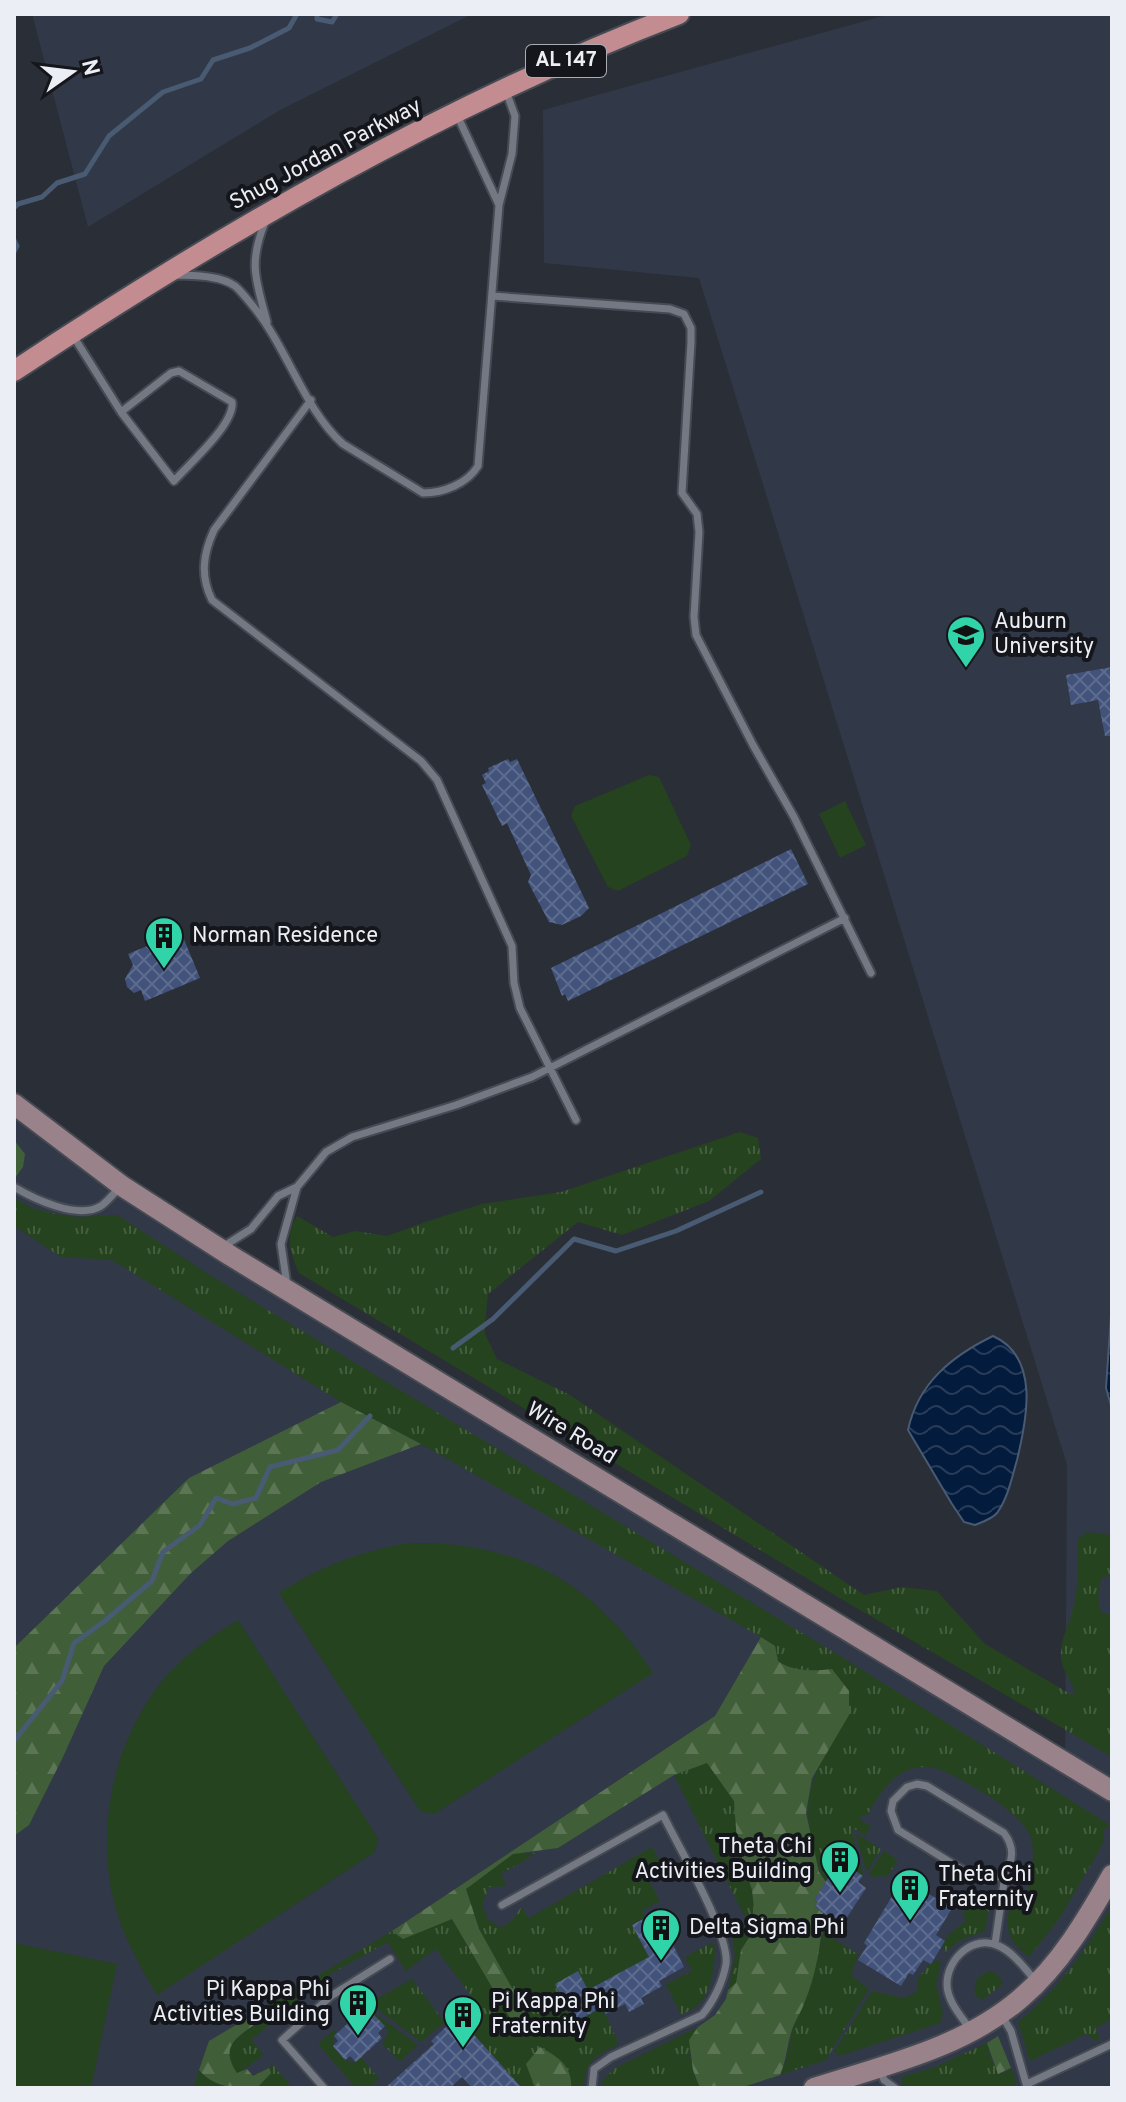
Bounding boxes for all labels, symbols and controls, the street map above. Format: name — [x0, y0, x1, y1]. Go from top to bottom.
north arrow — [32, 32, 112, 112]
road number: AL 147 — [526, 45, 606, 77]
text: N — [74, 57, 104, 79]
street label: Shug Jordan Parkway — [226, 93, 426, 217]
place label: Auburn University — [994, 609, 1094, 661]
school or university icon: Auburn University — [945, 614, 987, 669]
building icon: Norman Residence — [143, 915, 185, 970]
place label: Norman Residence — [192, 923, 378, 950]
street label: Wire Road — [521, 1397, 621, 1471]
place label: Theta Chi Activities Building — [634, 1834, 812, 1886]
building icon: Theta Chi Activities Building — [819, 1839, 861, 1894]
place label: Theta Chi Fraternity — [938, 1862, 1034, 1914]
building icon: Theta Chi Fraternity — [889, 1867, 931, 1922]
building icon: Delta Sigma Phi — [640, 1907, 682, 1962]
place label: Delta Sigma Phi — [689, 1915, 845, 1942]
place label: Pi Kappa Phi Activities Building — [152, 1977, 330, 2029]
building icon: Pi Kappa Phi Activities Building — [337, 1982, 379, 2037]
place label: Pi Kappa Phi Fraternity — [491, 1989, 615, 2041]
building icon: Pi Kappa Phi Fraternity — [442, 1994, 484, 2049]

